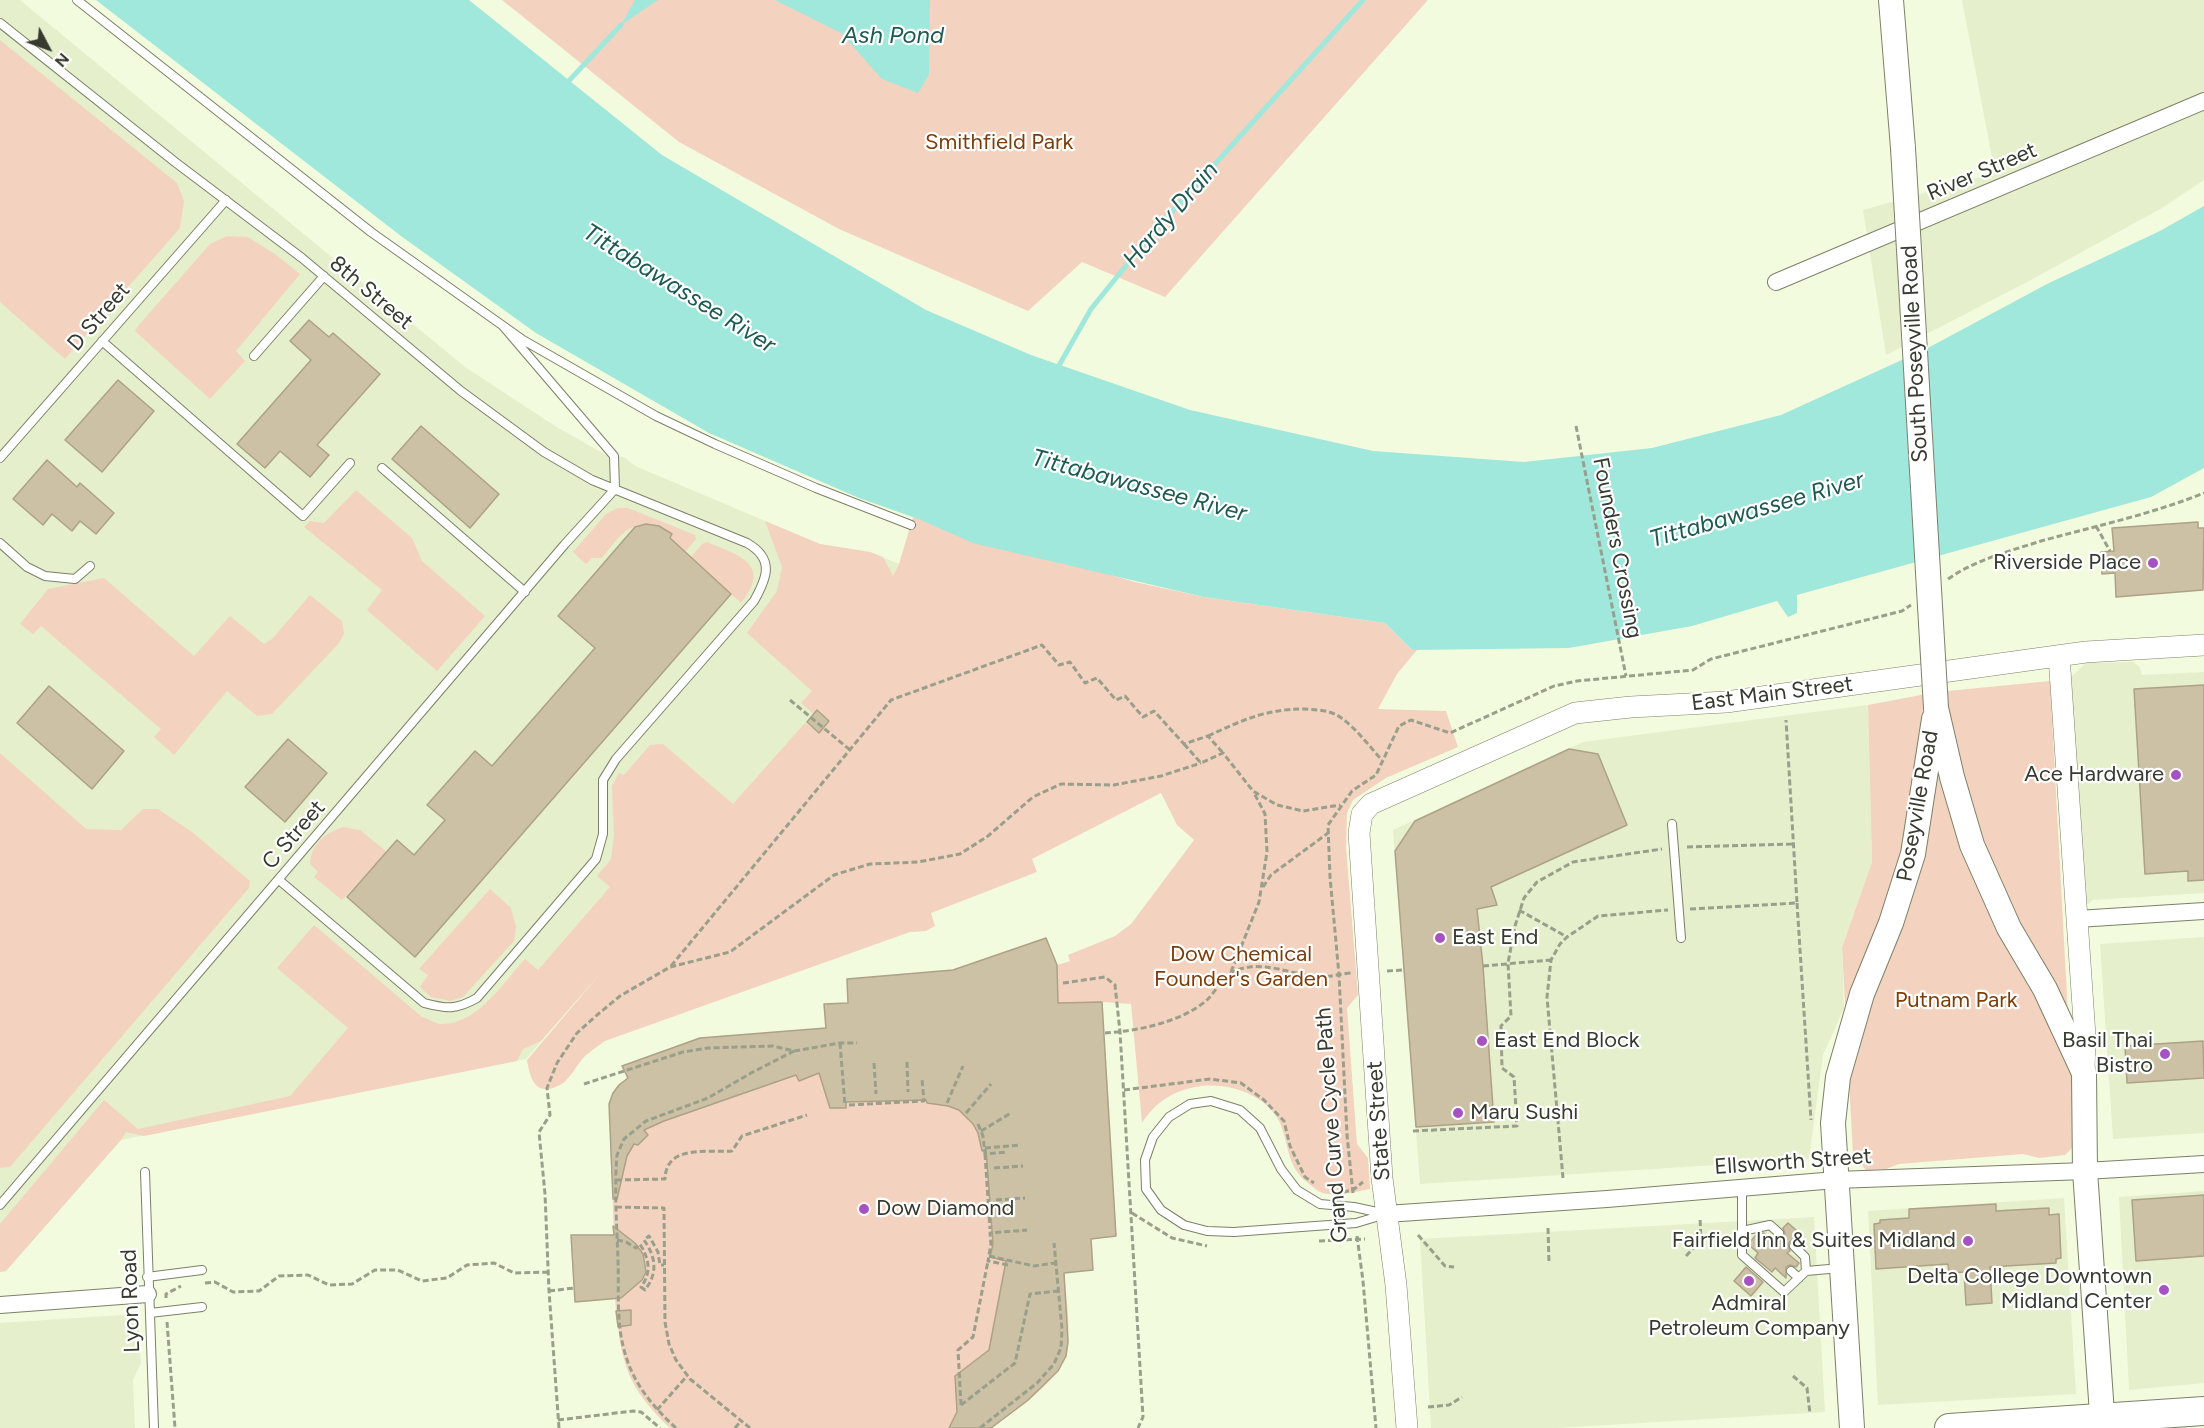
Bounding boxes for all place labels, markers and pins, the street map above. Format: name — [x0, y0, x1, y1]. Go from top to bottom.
place label: Riverside Place — [1993, 550, 2141, 576]
marker: Riverside Place — [2146, 556, 2160, 570]
place label: Ace Hardware — [2024, 762, 2164, 788]
marker: Ace Hardware — [2169, 768, 2183, 782]
place label: East End — [1452, 925, 1538, 951]
marker: East End — [1433, 931, 1447, 945]
place label: East End Block — [1494, 1028, 1639, 1054]
place label: Basil Thai Bistro — [2062, 1028, 2153, 1080]
marker: East End Block — [1475, 1034, 1489, 1048]
marker: Basil Thai Bistro — [2158, 1047, 2172, 1061]
place label: Maru Sushi — [1470, 1100, 1578, 1126]
marker: Maru Sushi — [1451, 1106, 1465, 1120]
place label: Dow Diamond — [876, 1196, 1014, 1222]
marker: Dow Diamond — [857, 1202, 871, 1216]
place label: Fairfield Inn & Suites Midland — [1672, 1228, 1956, 1254]
marker: Fairfield Inn & Suites Midland — [1961, 1234, 1975, 1248]
place label: Delta College Downtown Midland Center — [1907, 1264, 2152, 1316]
marker: Admiral Petroleum Company — [1742, 1274, 1756, 1288]
marker: Delta College Downtown Midland Center — [2157, 1283, 2171, 1297]
place label: Admiral Petroleum Company — [1648, 1291, 1850, 1342]

